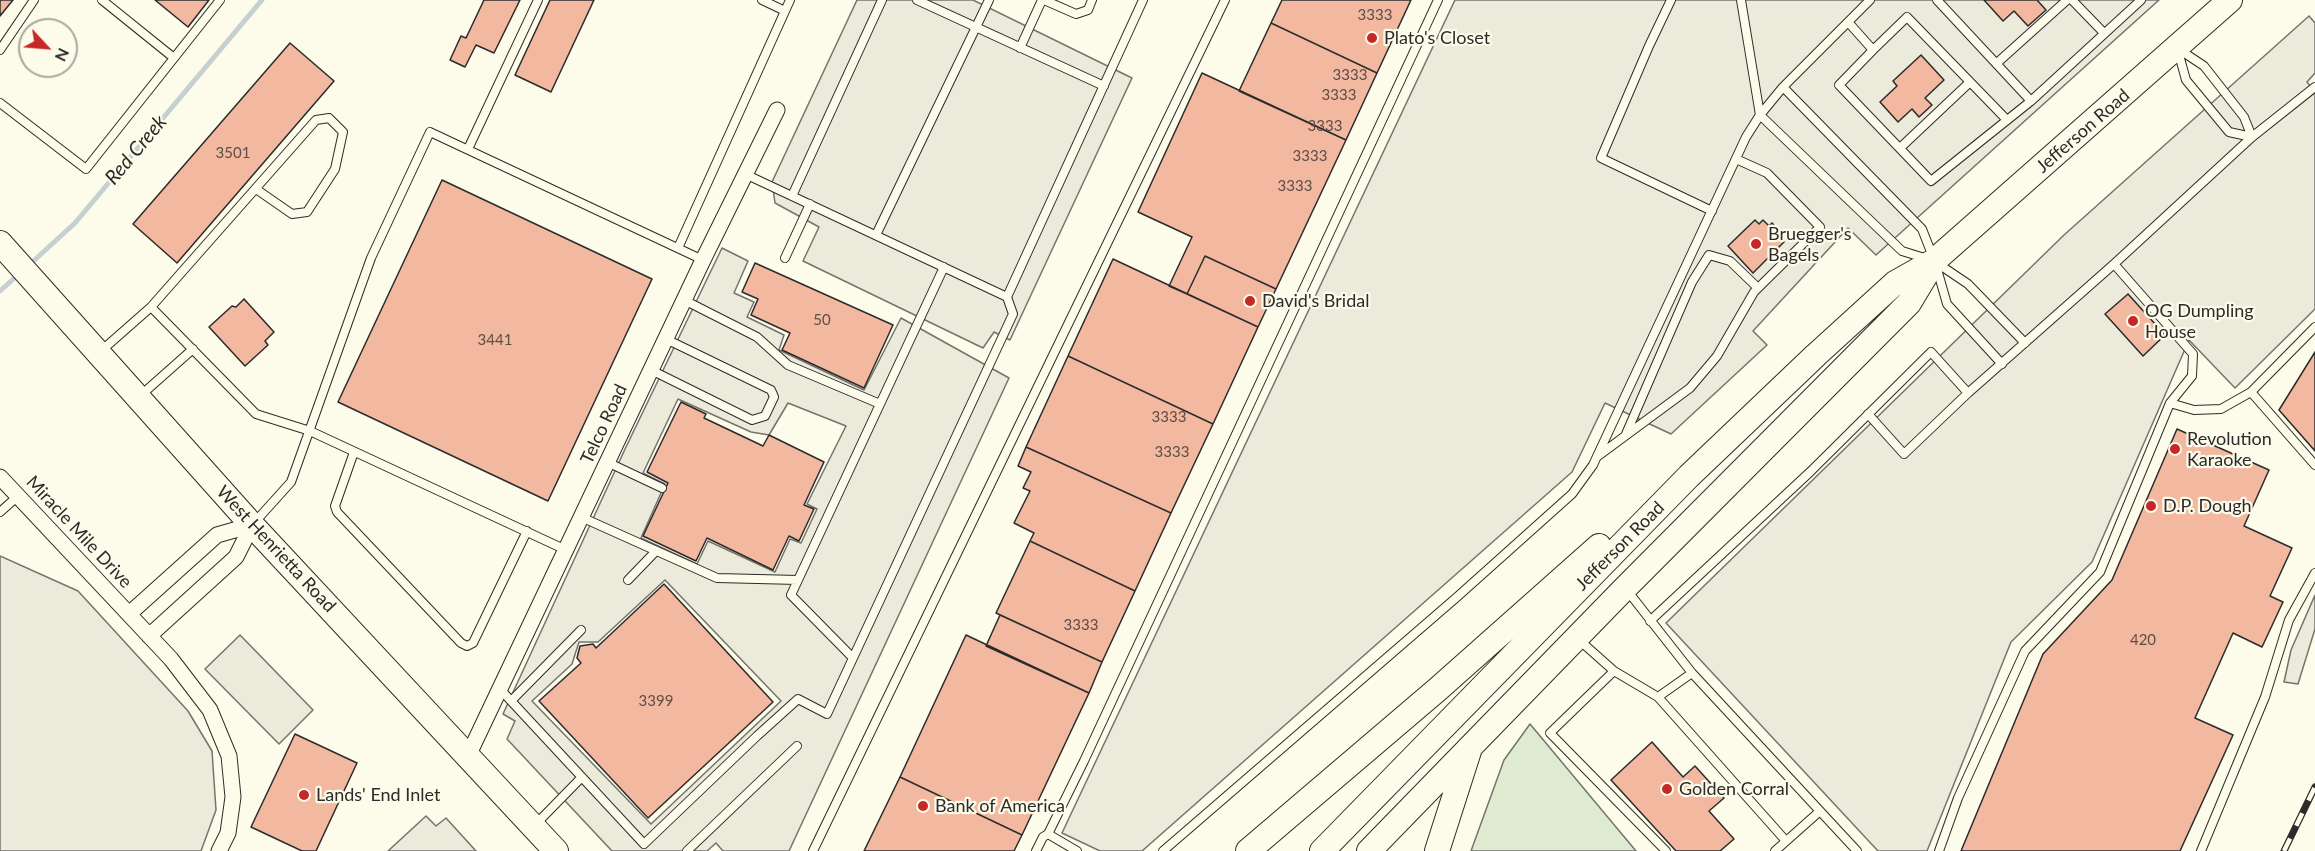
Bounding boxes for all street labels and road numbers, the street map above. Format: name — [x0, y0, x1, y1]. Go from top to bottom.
street label: Jefferson Road — [2032, 84, 2134, 178]
street label: Telco Road — [576, 381, 632, 467]
street label: Miracle Mile Drive — [22, 471, 136, 593]
street label: West Henrietta Road — [212, 481, 340, 617]
street label: Jefferson Road — [1571, 497, 1669, 595]

